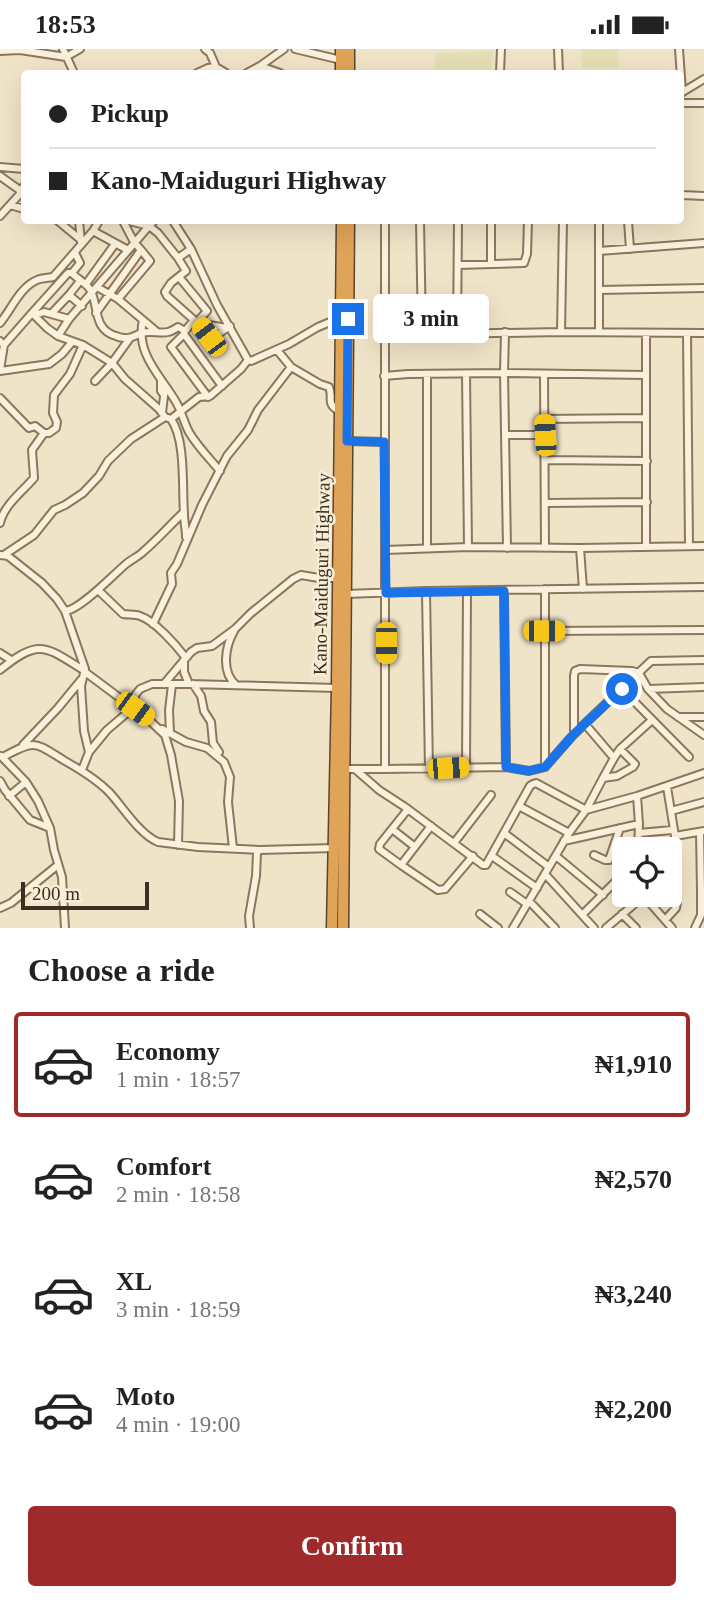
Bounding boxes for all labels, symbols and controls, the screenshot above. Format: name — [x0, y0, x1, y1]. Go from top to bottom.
text: 18:53 — [35, 10, 96, 39]
text: Pickup — [91, 99, 169, 128]
text: Kano-Maiduguri Highway — [91, 166, 386, 195]
callout: 3 min — [372, 295, 488, 343]
route end — [332, 303, 364, 335]
text: 3 min — [403, 306, 459, 331]
car — [188, 314, 231, 360]
car — [534, 413, 557, 457]
street label: Kano-Maiduguri Highway — [309, 472, 334, 675]
car — [524, 621, 566, 642]
car — [376, 622, 397, 664]
route start — [606, 673, 638, 705]
car — [112, 688, 159, 730]
car — [427, 756, 470, 780]
map controls — [612, 837, 682, 907]
button: locate — [612, 837, 682, 907]
scale bar — [21, 879, 149, 911]
text: 200 m — [32, 883, 80, 904]
text: Choose a ride — [28, 952, 215, 988]
icon: car — [32, 1033, 95, 1096]
text: Economy — [116, 1037, 220, 1066]
text: ₦1,910 — [595, 1050, 672, 1079]
text: 1 min · 18:57 — [116, 1067, 241, 1092]
icon: car — [32, 1148, 95, 1211]
text: Comfort — [116, 1152, 211, 1181]
text: ₦2,570 — [595, 1165, 672, 1194]
text: 2 min · 18:58 — [116, 1182, 241, 1207]
icon: car — [32, 1263, 95, 1326]
text: XL — [116, 1267, 152, 1296]
text: ₦3,240 — [595, 1280, 672, 1309]
text: 3 min · 18:59 — [116, 1297, 241, 1322]
icon: car — [32, 1378, 95, 1441]
text: Moto — [116, 1382, 175, 1411]
text: ₦2,200 — [595, 1395, 672, 1424]
text: 4 min · 19:00 — [116, 1412, 241, 1437]
button: Confirm — [28, 1506, 676, 1586]

